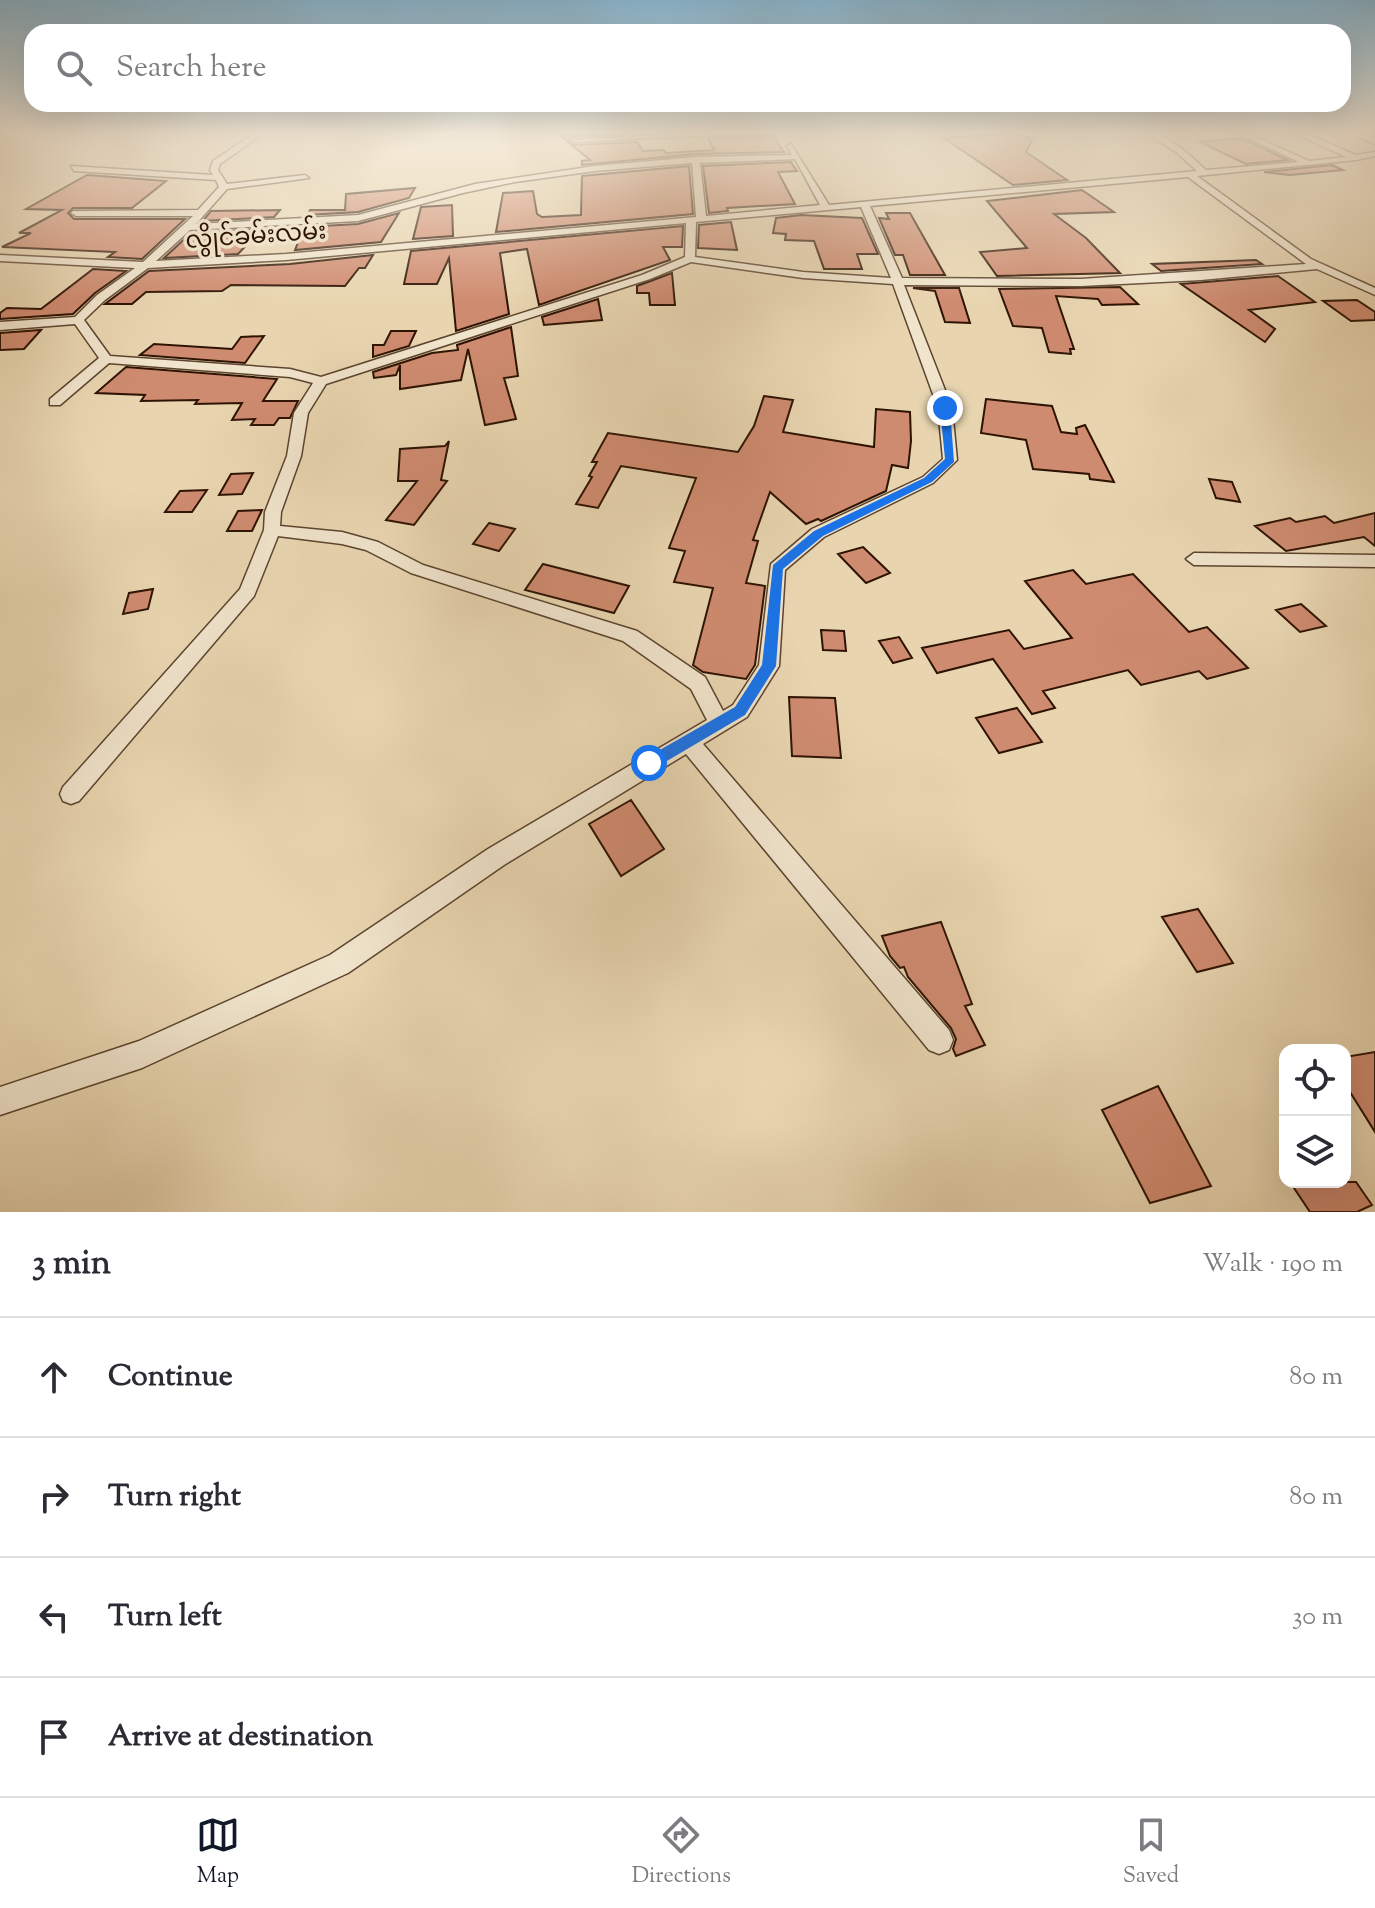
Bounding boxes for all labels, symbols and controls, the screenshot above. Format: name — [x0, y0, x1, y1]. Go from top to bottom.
search box — [24, 24, 1351, 112]
icon: search — [52, 46, 96, 90]
text: Search here — [116, 47, 266, 90]
street label: လွိုင်ခမ်းလမ်း — [184, 214, 328, 259]
route end — [927, 390, 963, 426]
route start — [631, 745, 667, 781]
map controls — [1279, 1044, 1351, 1188]
button: locate — [1279, 1044, 1351, 1116]
button: layers — [1279, 1116, 1351, 1188]
text: 3 min — [32, 1240, 111, 1289]
text: Walk · 190 m — [1202, 1246, 1343, 1283]
icon: ahead — [32, 1355, 76, 1399]
text: Continue — [108, 1356, 233, 1399]
text: 80 m — [1289, 1359, 1343, 1396]
icon: right — [32, 1475, 76, 1519]
text: Turn right — [108, 1476, 241, 1519]
text: 80 m — [1289, 1479, 1343, 1516]
icon: left — [32, 1595, 76, 1639]
text: Turn left — [108, 1596, 222, 1639]
text: 30 m — [1292, 1599, 1343, 1636]
icon: arrive — [32, 1715, 76, 1759]
text: Arrive at destination — [108, 1716, 373, 1759]
tab: Map — [196, 1813, 240, 1893]
tab: Directions — [632, 1813, 731, 1893]
tab: Saved — [1123, 1813, 1179, 1893]

